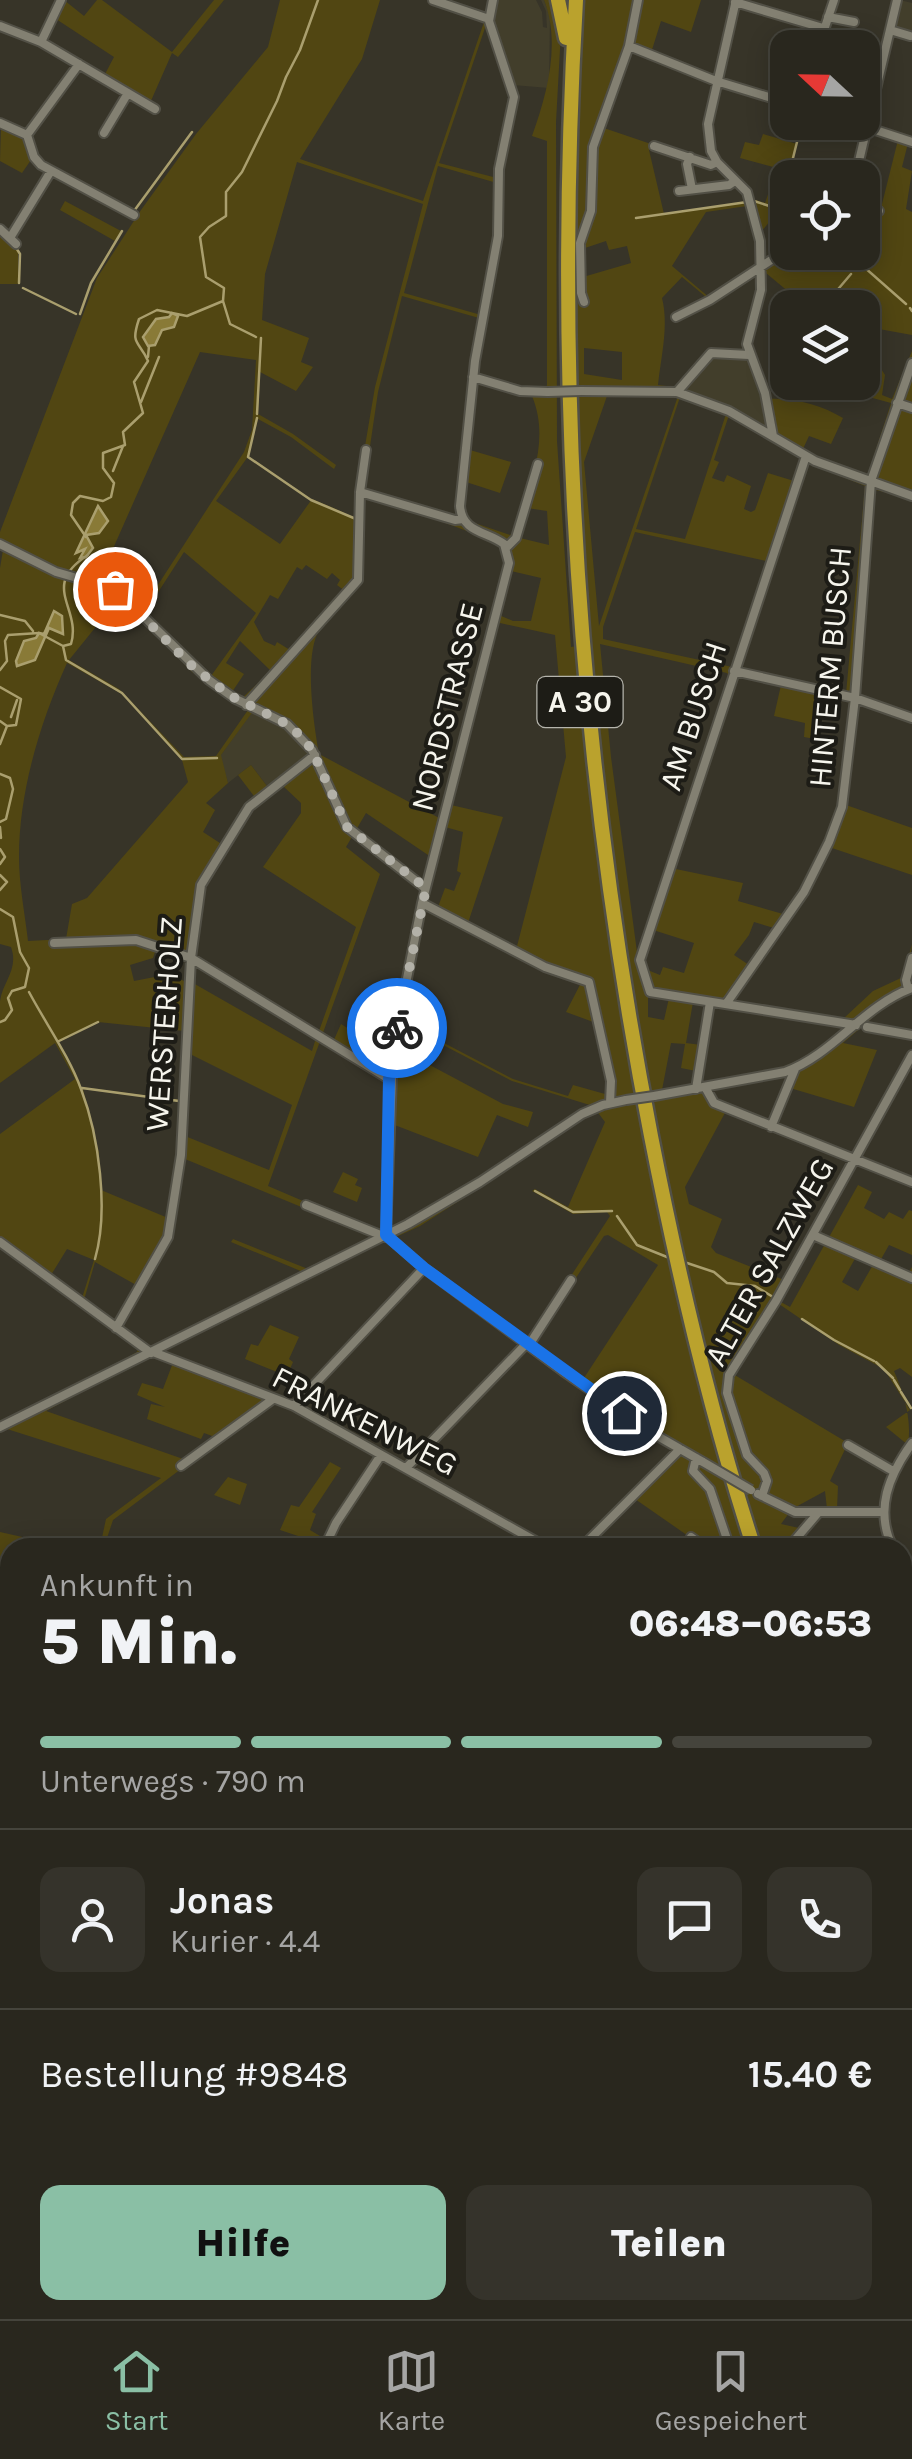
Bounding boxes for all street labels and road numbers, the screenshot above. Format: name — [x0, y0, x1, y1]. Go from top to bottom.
street label: HINTERM BUSCH — [801, 545, 859, 789]
street label: NORDSTRASSE — [403, 599, 491, 815]
street label: AM BUSCH — [652, 637, 734, 795]
road number: A 30 — [538, 677, 622, 727]
street label: WERSTERHOLZ — [138, 915, 190, 1133]
street label: ALTER SALZWEG — [697, 1152, 841, 1372]
street label: FRANKENWEG — [266, 1358, 464, 1484]

